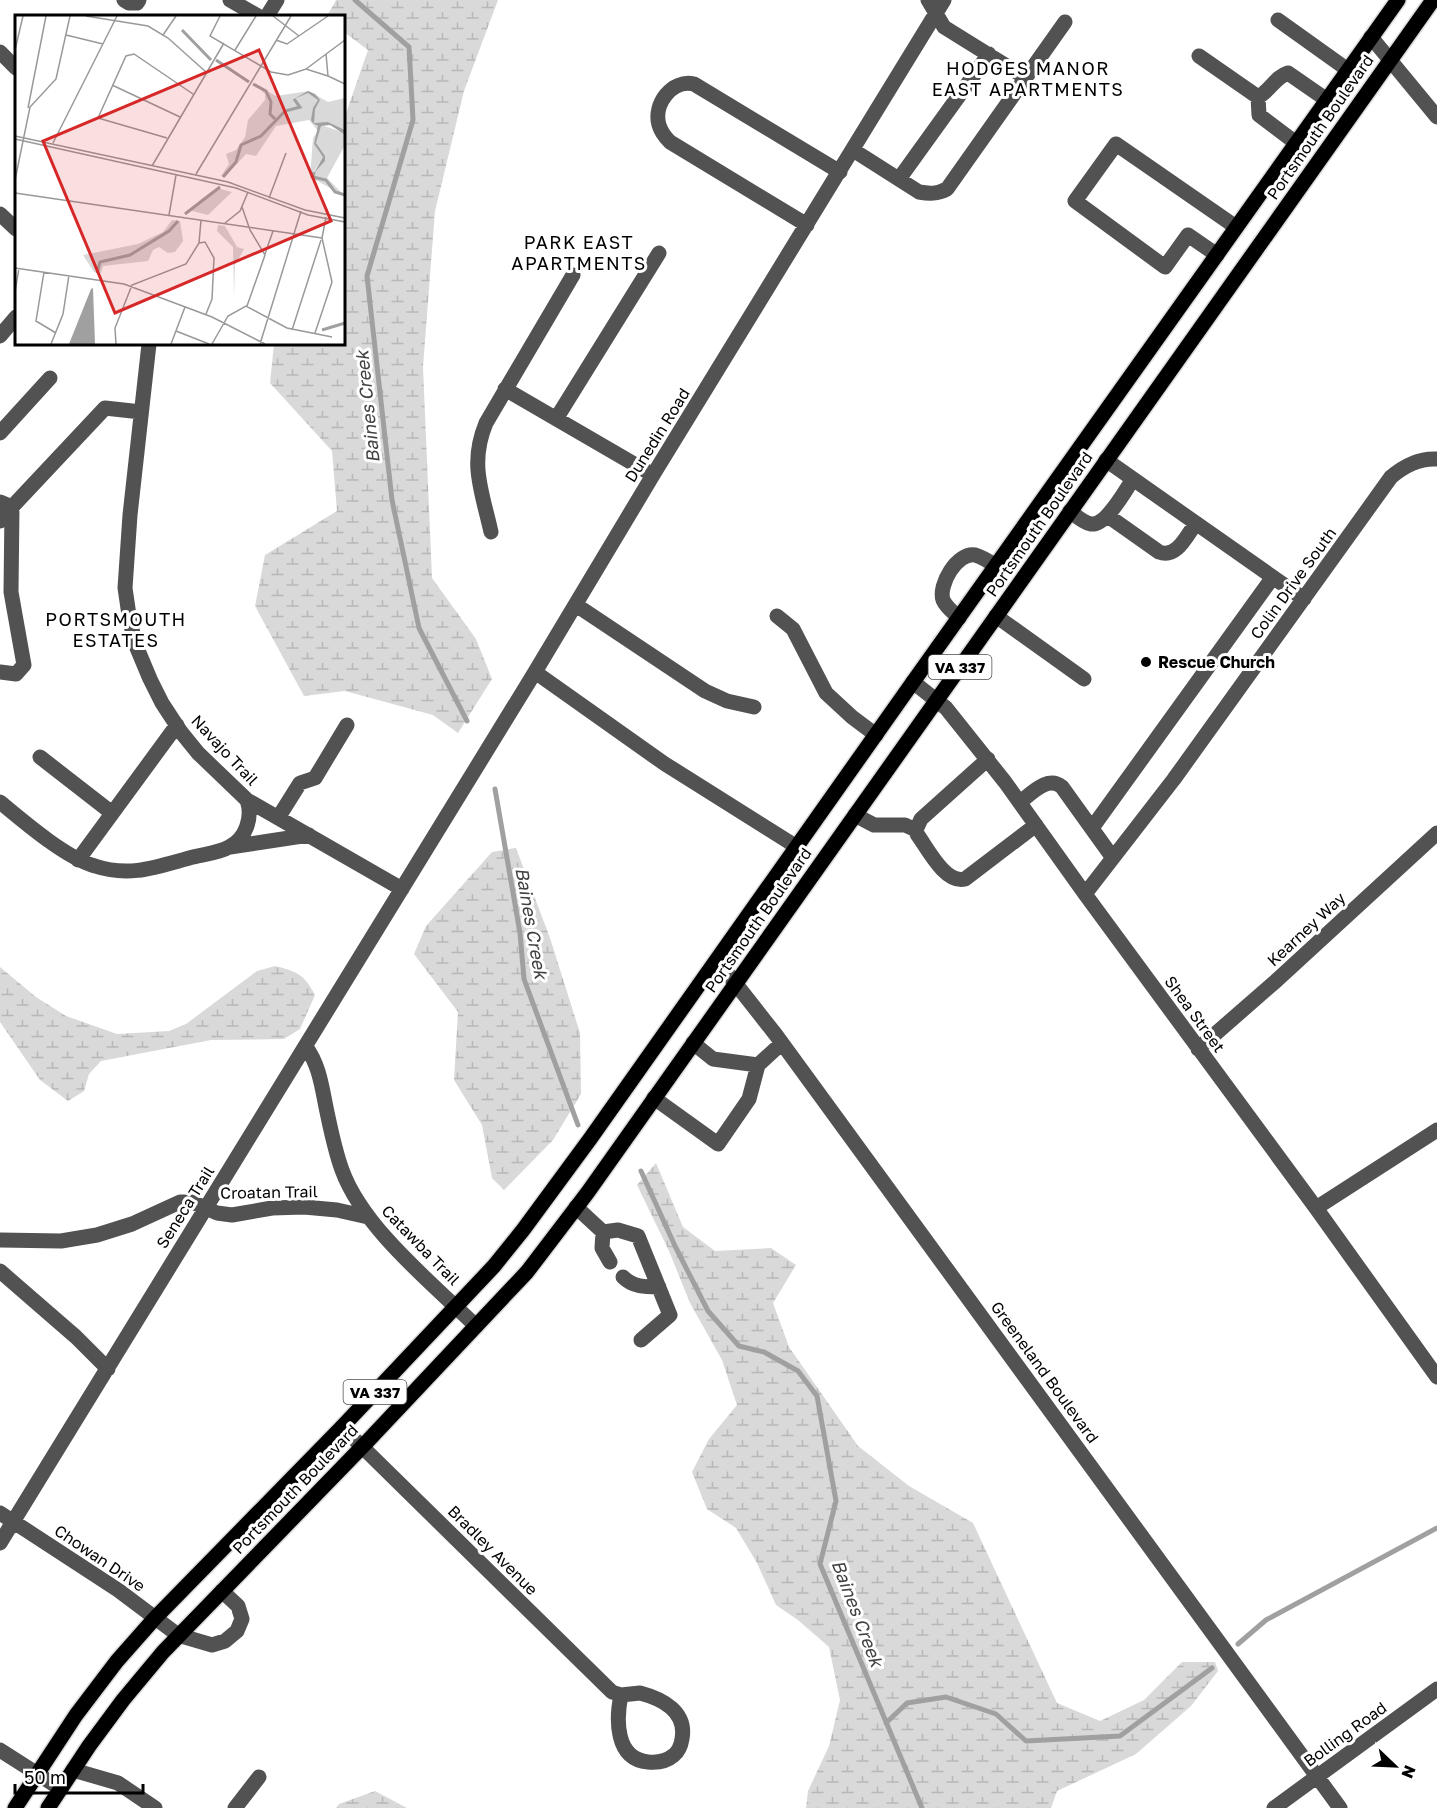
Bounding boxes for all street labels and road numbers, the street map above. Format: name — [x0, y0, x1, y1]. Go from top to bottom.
street label: Portsmouth Boulevard — [1262, 51, 1378, 203]
street label: Dunedin Road — [620, 384, 694, 486]
street label: Portsmouth Boulevard — [981, 448, 1097, 600]
street label: Colin Drive South — [1246, 523, 1340, 643]
road number: VA 337 — [928, 655, 992, 679]
street label: Navajo Trail — [187, 711, 263, 789]
street label: Portsmouth Boulevard — [700, 844, 816, 996]
street label: Kearney Way — [1263, 888, 1349, 970]
street label: Shea Street — [1161, 972, 1229, 1056]
street label: Seneca Trail — [152, 1162, 218, 1252]
street label: Croatan Trail — [220, 1181, 318, 1203]
street label: Catawba Trail — [378, 1201, 464, 1289]
street label: Greeneland Boulevard — [987, 1297, 1103, 1447]
road number: VA 337 — [344, 1380, 406, 1404]
street label: Portsmouth Boulevard — [228, 1420, 362, 1558]
street label: Bradley Avenue — [444, 1501, 542, 1599]
street label: Chowan Drive — [51, 1520, 149, 1596]
street label: Bolling Road — [1300, 1697, 1390, 1771]

